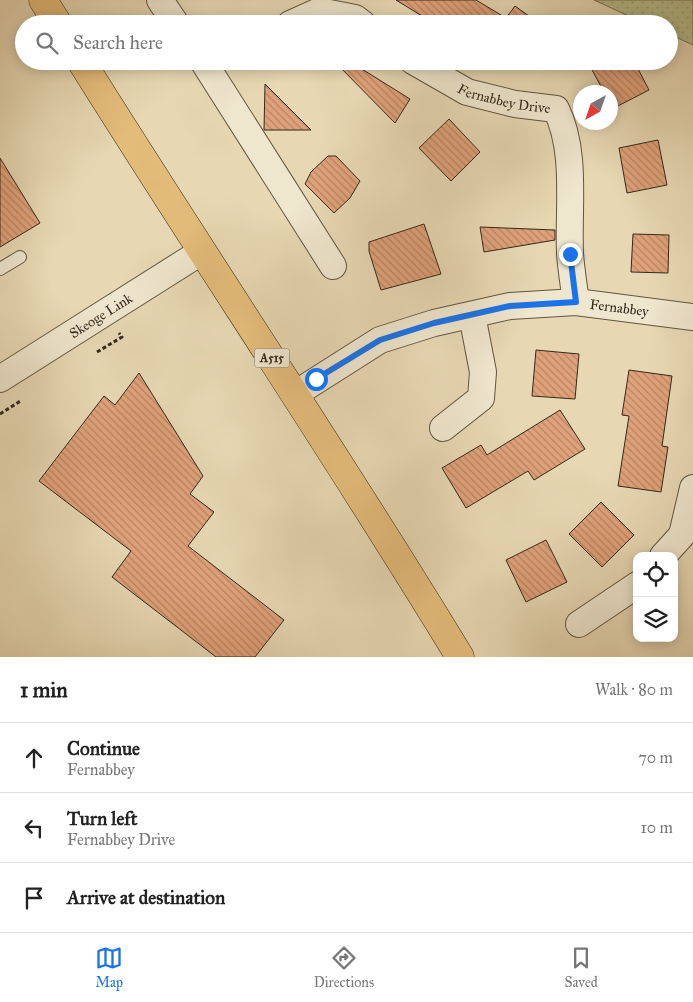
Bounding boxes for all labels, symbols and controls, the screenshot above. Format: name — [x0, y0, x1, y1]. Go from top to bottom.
search box — [15, 15, 678, 70]
icon: search — [33, 29, 61, 57]
text: Search here — [73, 31, 163, 54]
street label: Fernabbey Drive — [454, 80, 552, 117]
north arrow — [573, 85, 618, 130]
route end — [559, 243, 582, 266]
street label: Skeoge Link — [66, 289, 136, 342]
street label: Fernabbey — [589, 296, 650, 320]
road number: A515 — [254, 348, 290, 368]
route start — [305, 368, 328, 391]
map controls — [633, 552, 678, 642]
button: locate — [633, 552, 678, 597]
button: layers — [633, 597, 678, 642]
text: 1 min — [20, 677, 68, 703]
text: Walk · 80 m — [595, 680, 673, 699]
text: Continue — [67, 737, 140, 760]
icon: ahead — [20, 744, 48, 772]
text: 70 m — [638, 748, 673, 767]
text: Fernabbey — [67, 760, 135, 779]
text: Turn left — [67, 807, 137, 830]
icon: left — [20, 814, 48, 842]
text: 10 m — [641, 818, 673, 837]
text: Fernabbey Drive — [67, 830, 175, 849]
icon: arrive — [20, 884, 48, 912]
text: Arrive at destination — [67, 886, 225, 909]
tab: Map — [95, 944, 123, 991]
tab: Directions — [314, 944, 374, 991]
tab: Saved — [565, 944, 598, 991]

